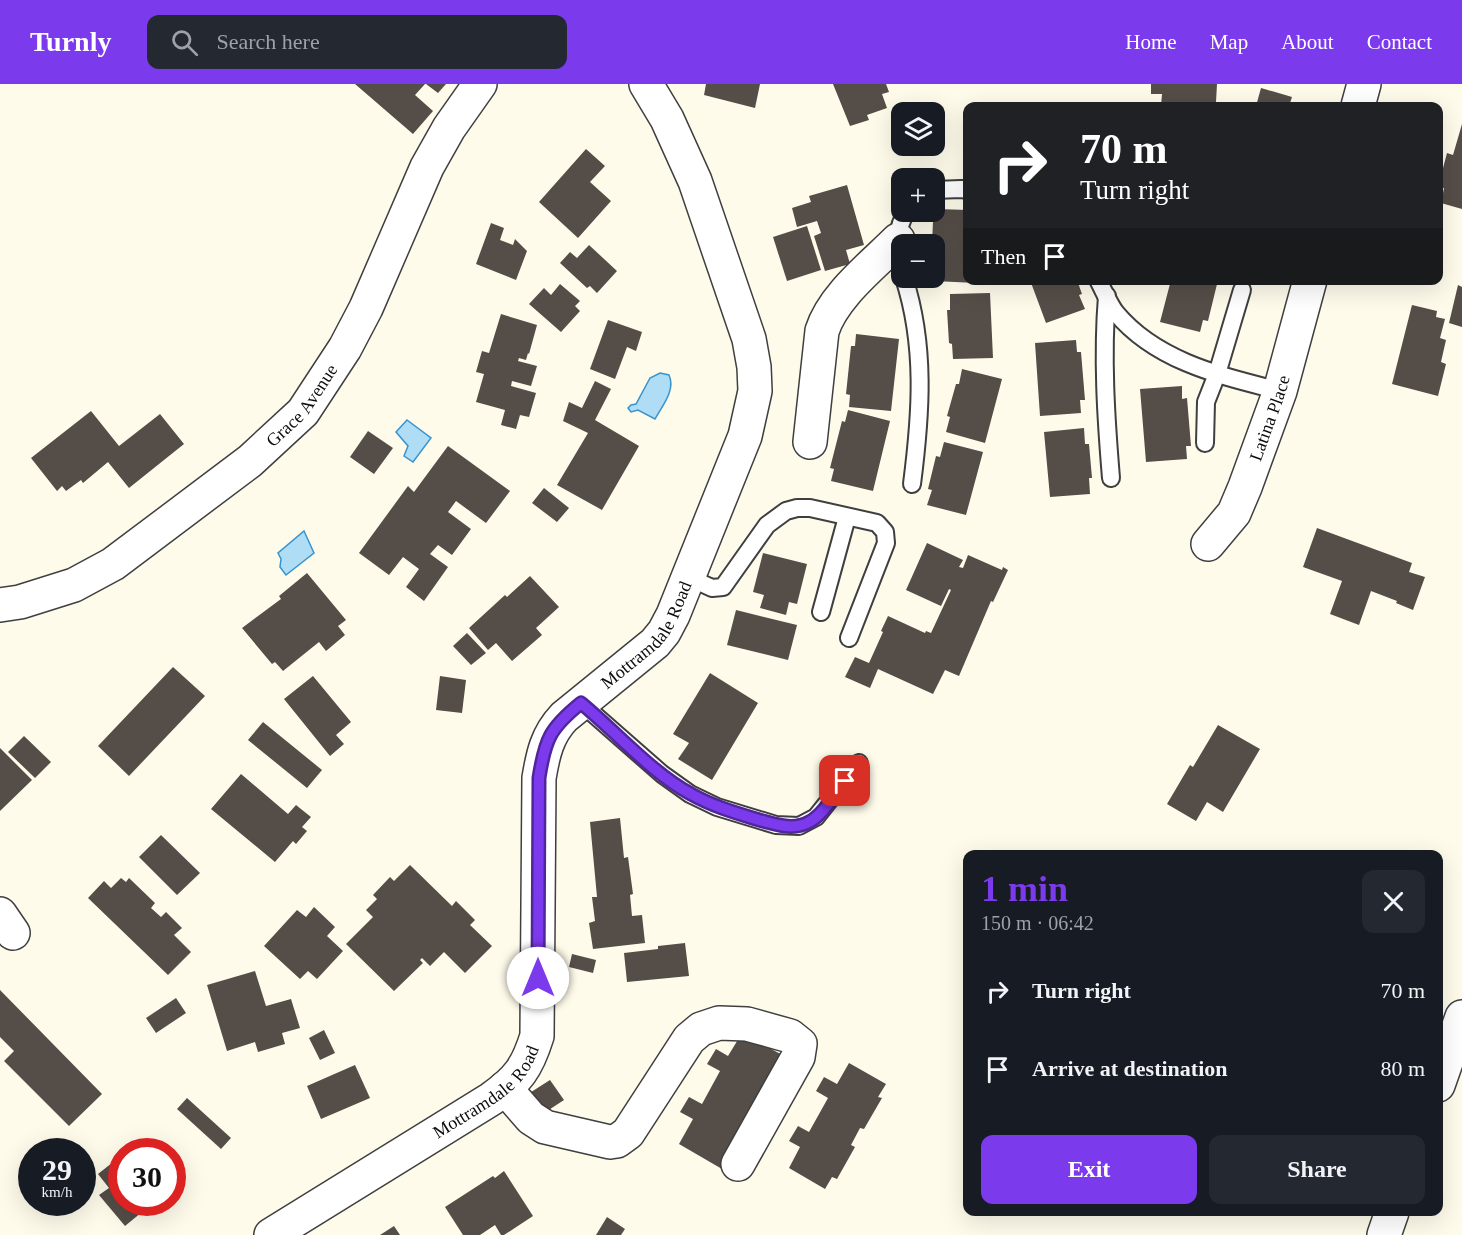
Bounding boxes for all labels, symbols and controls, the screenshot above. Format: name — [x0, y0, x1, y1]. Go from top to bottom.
search box — [147, 15, 567, 69]
text: Turnly — [30, 26, 111, 57]
icon: search — [168, 26, 201, 59]
text: Search here — [216, 29, 320, 54]
text: Home — [1125, 30, 1177, 54]
text: Map — [1210, 30, 1248, 54]
text: About — [1281, 30, 1334, 54]
text: Contact — [1367, 30, 1432, 54]
map controls — [891, 102, 945, 288]
button: layers — [891, 102, 945, 156]
icon: right — [981, 126, 1059, 204]
text: 70 m — [1080, 126, 1168, 172]
button: + — [891, 168, 945, 222]
text: Turn right — [1080, 175, 1189, 205]
button: − — [891, 234, 945, 288]
icon: arrive — [1038, 240, 1071, 273]
text: Then — [981, 244, 1026, 269]
street label: Grace Avenue — [262, 361, 341, 451]
street label: Latina Place — [1245, 373, 1294, 464]
street label: Mottramdale Road — [597, 578, 695, 693]
pin — [819, 755, 870, 806]
icon: arrive — [828, 764, 861, 797]
text: 1 min — [981, 869, 1068, 909]
button: close — [1362, 870, 1425, 933]
text: 150 m · 06:42 — [981, 912, 1094, 934]
position arrow — [506, 946, 570, 1010]
icon: right — [981, 975, 1014, 1008]
text: Turn right — [1032, 978, 1131, 1003]
text: 70 m — [1380, 978, 1425, 1003]
street label: Mottramdale Road — [429, 1043, 543, 1142]
icon: arrive — [981, 1053, 1014, 1086]
text: Arrive at destination — [1032, 1056, 1228, 1081]
text: 80 m — [1380, 1056, 1425, 1081]
button: Exit — [981, 1135, 1197, 1204]
button: Share — [1209, 1135, 1425, 1204]
speed limit sign: 30 — [108, 1138, 186, 1216]
text: 29 — [42, 1153, 72, 1186]
text: km/h — [42, 1184, 72, 1200]

